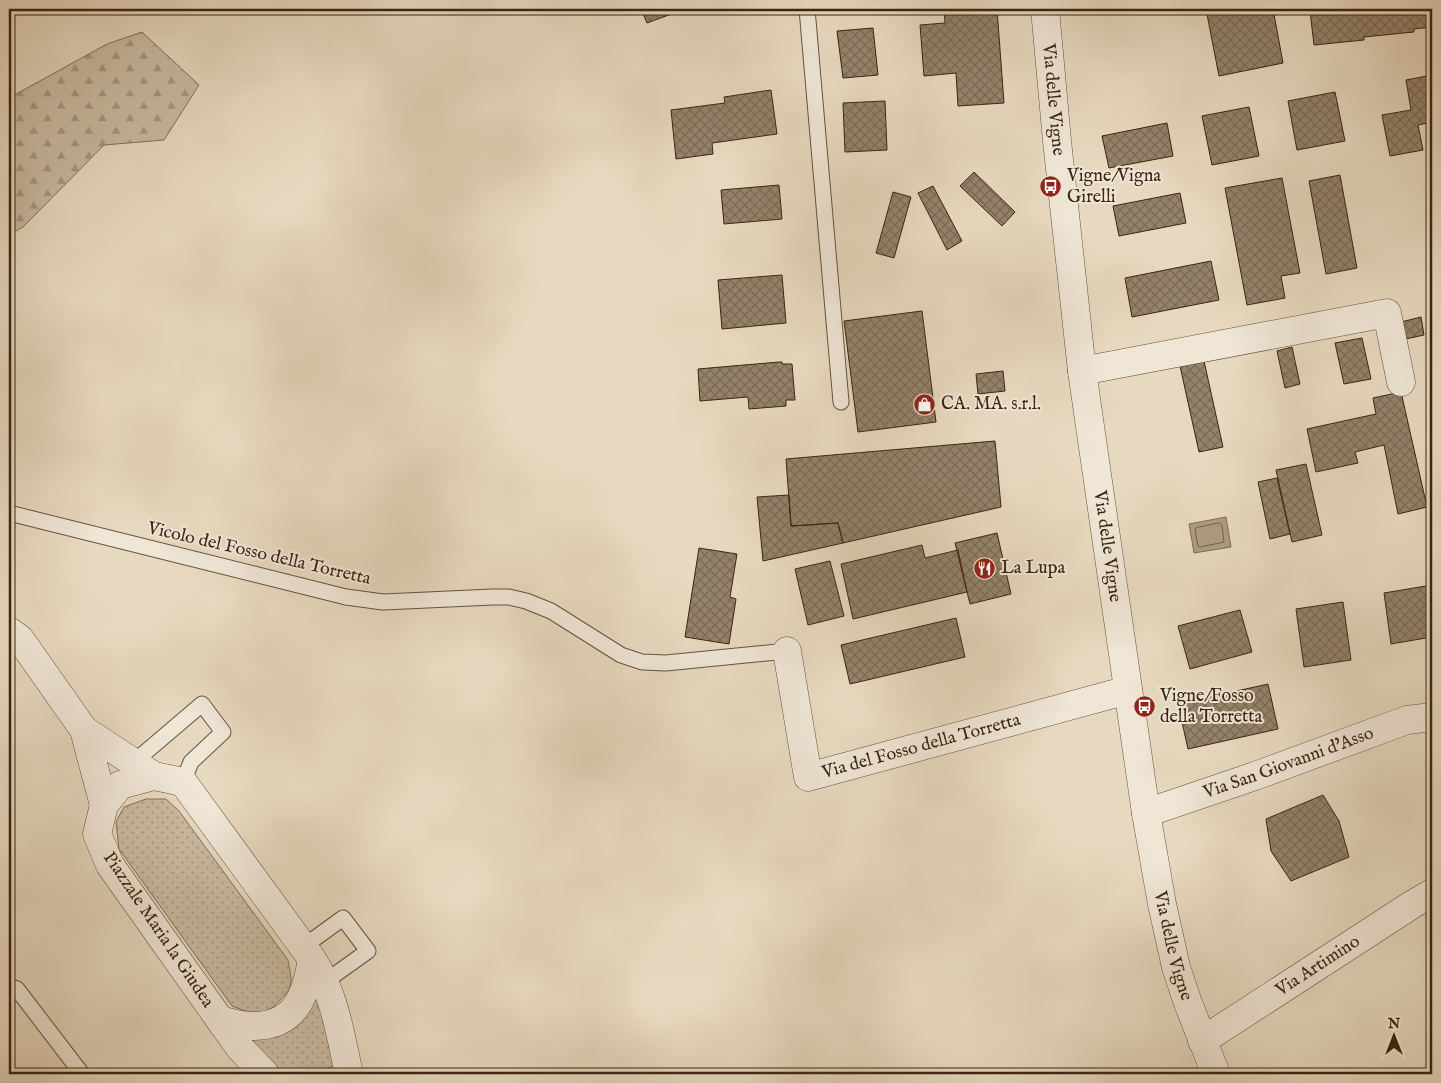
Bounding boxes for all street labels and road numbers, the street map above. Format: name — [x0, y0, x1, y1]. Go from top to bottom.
street label: Via delle Vigne — [1037, 42, 1070, 157]
street label: Via delle Vigne — [1088, 488, 1127, 604]
street label: Vicolo del Fosso della Torretta — [144, 517, 373, 591]
street label: Via del Fosso della Torretta — [818, 708, 1023, 784]
street label: Via San Giovanni d'Asso — [1199, 722, 1377, 805]
street label: Piazzale Maria la Giudea — [97, 848, 219, 1012]
street label: Via delle Vigne — [1148, 888, 1198, 1004]
street label: Via Artimino — [1270, 930, 1365, 1002]

